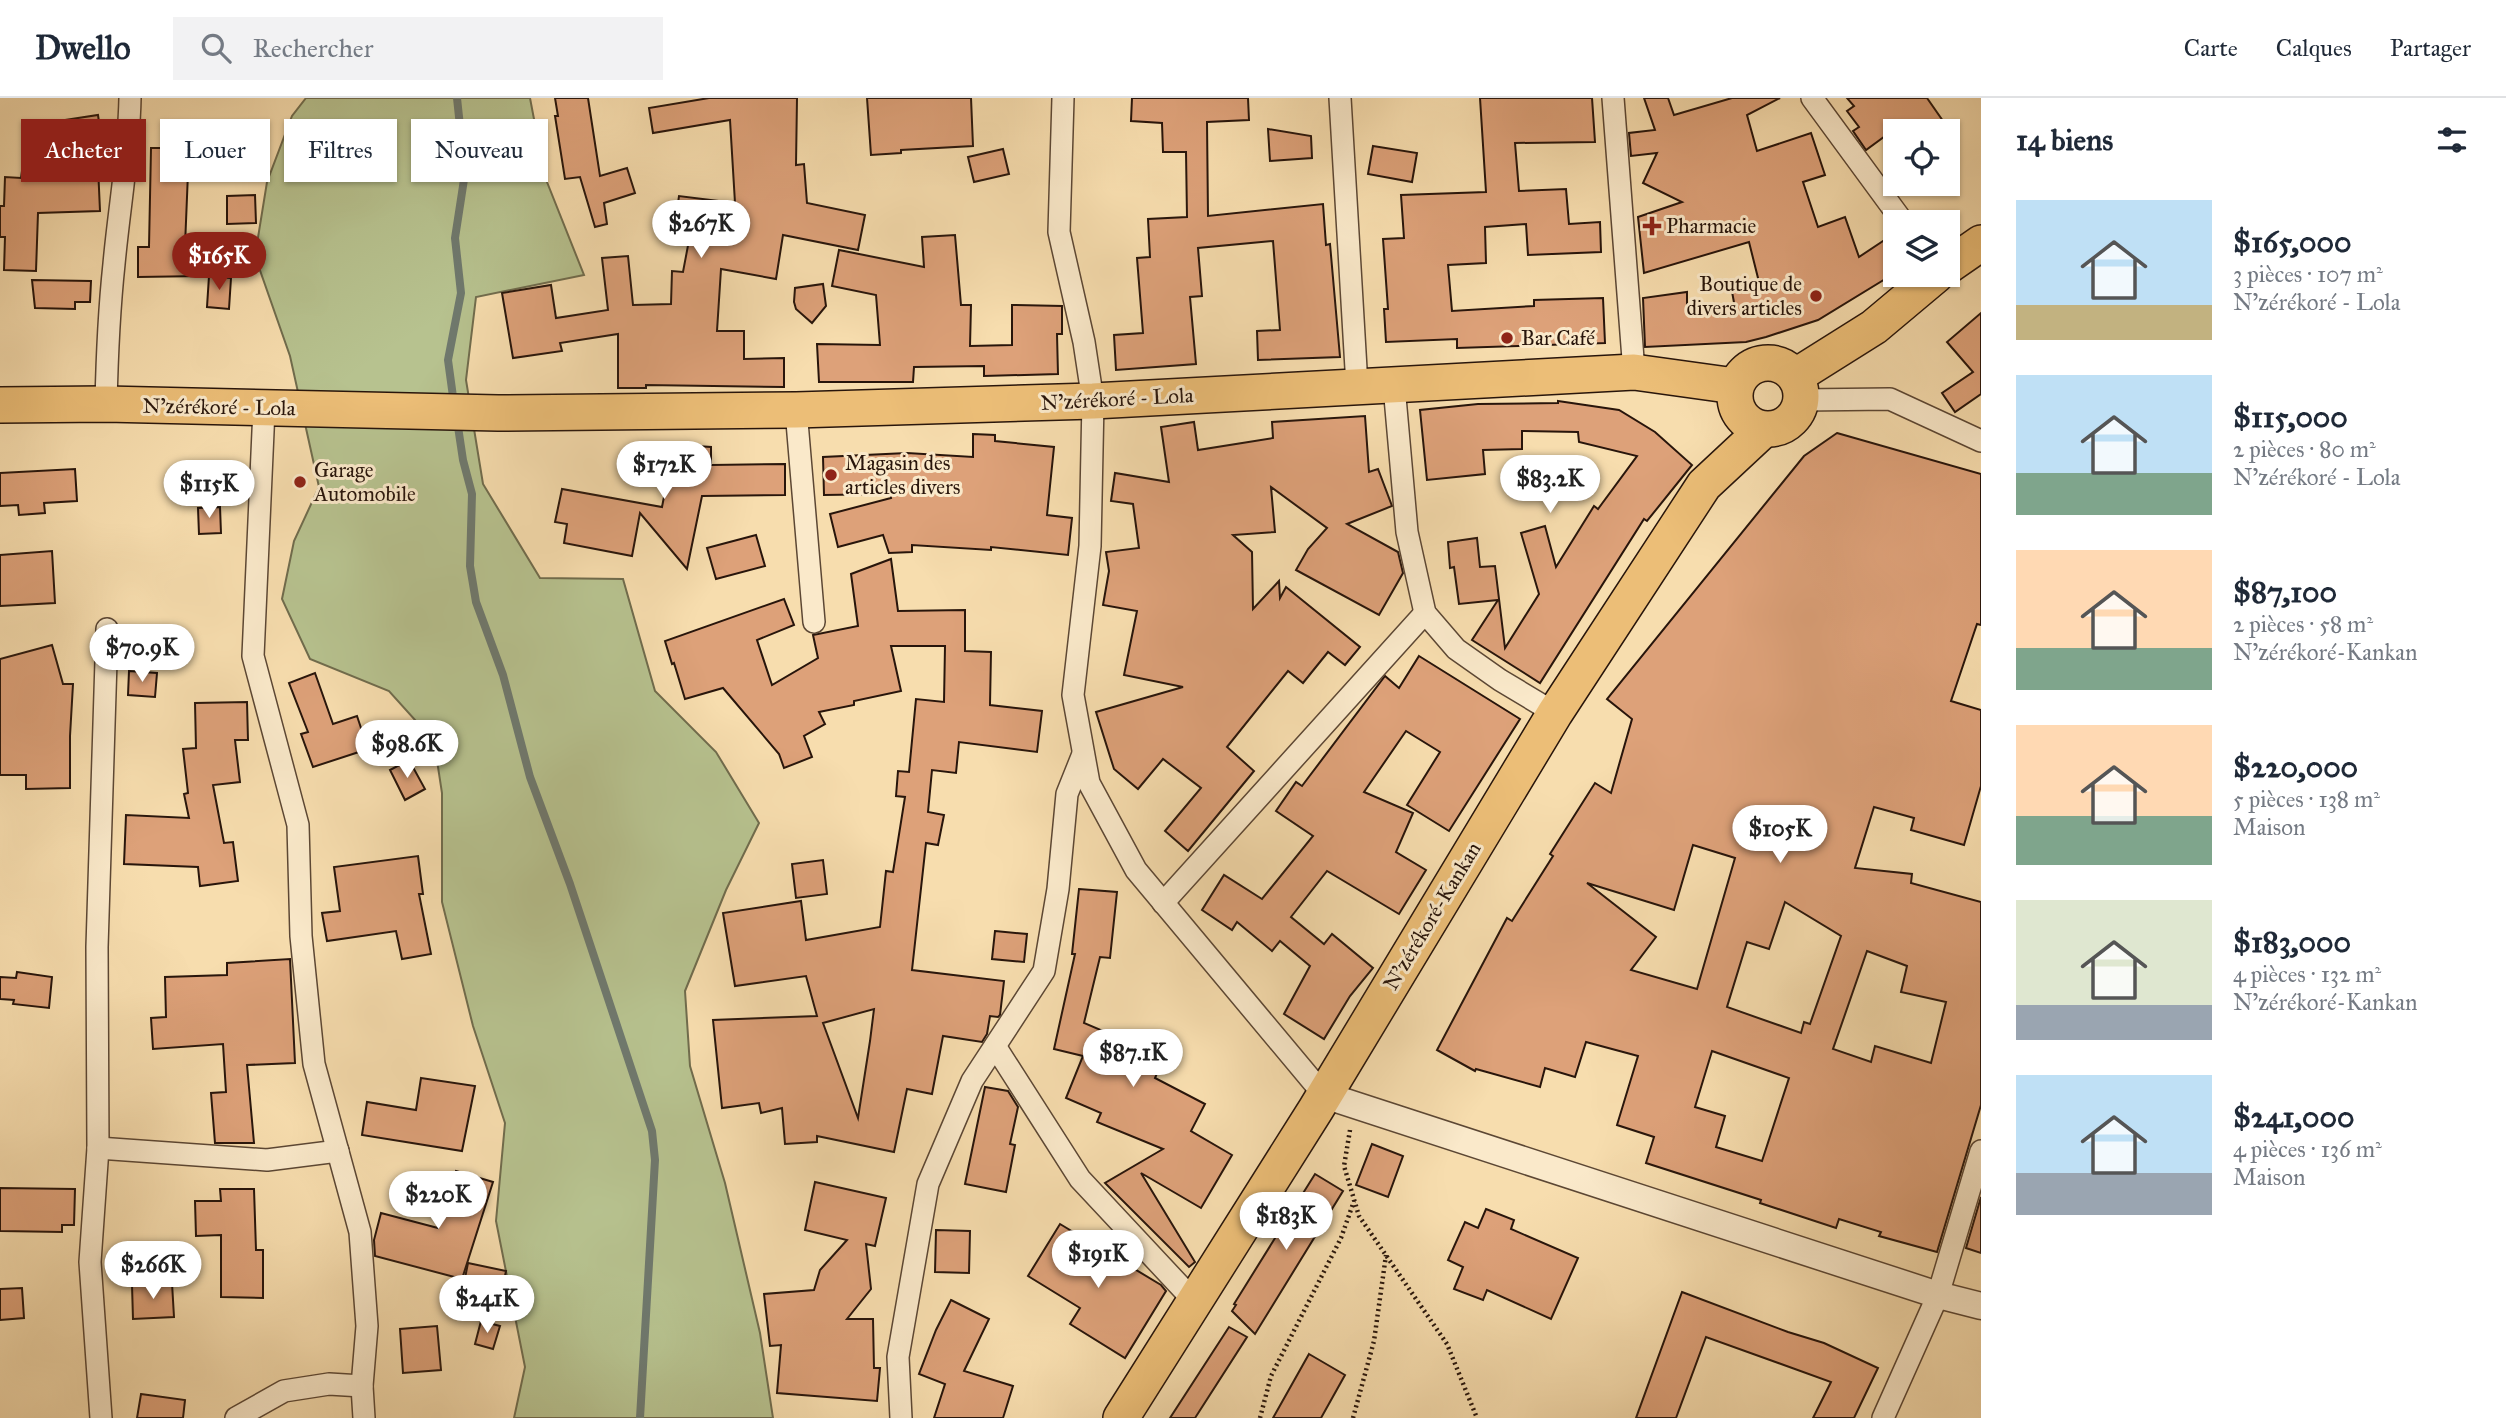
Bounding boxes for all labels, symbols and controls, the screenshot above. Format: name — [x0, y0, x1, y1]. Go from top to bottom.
search box — [173, 17, 663, 80]
text: Dwello — [35, 28, 131, 68]
icon: search — [197, 29, 235, 67]
text: Rechercher — [253, 32, 373, 64]
text: Carte — [2184, 33, 2238, 63]
text: Calques — [2276, 33, 2352, 63]
text: Partager — [2390, 33, 2471, 63]
chip: Acheter — [21, 119, 146, 182]
chip: Louer — [160, 119, 270, 182]
chip: Filtres — [284, 119, 397, 182]
chip: Nouveau — [411, 119, 548, 182]
map controls — [1883, 119, 1960, 287]
button: locate — [1883, 119, 1960, 196]
icon: filters — [2433, 121, 2471, 159]
text: 14 biens — [2016, 122, 2113, 158]
pin: $267K — [652, 200, 750, 260]
text: $267K — [668, 209, 734, 237]
button: layers — [1883, 210, 1960, 287]
place label: Pharmacie — [1666, 213, 1756, 239]
marker: Pharmacie — [1644, 218, 1660, 234]
text: $165,000 — [2233, 224, 2351, 260]
icon: home — [2072, 228, 2156, 312]
pin: $165K — [170, 232, 268, 292]
text: $165K — [188, 241, 250, 269]
text: 3 pièces · 107 m² — [2233, 260, 2383, 288]
place label: Boutique de divers articles — [1687, 271, 1802, 321]
marker: Boutique de divers articles — [1808, 288, 1824, 304]
text: N'zérékoré - Lola — [2233, 288, 2401, 316]
place label: Bar Café — [1521, 325, 1595, 351]
marker: Bar Café — [1499, 330, 1515, 346]
street label: N'zérékoré - Lola — [1040, 382, 1194, 416]
street label: N'zérékoré - Lola — [142, 393, 296, 421]
text: $115,000 — [2233, 399, 2348, 435]
icon: home — [2072, 403, 2156, 487]
text: 2 pièces · 80 m² — [2233, 435, 2376, 463]
pin: $172K — [615, 442, 713, 501]
text: $172K — [633, 450, 695, 478]
place label: Magasin des articles divers — [845, 450, 960, 500]
pin: $83.2K — [1493, 456, 1607, 515]
place label: Garage Automobile — [313, 457, 416, 507]
pin: $115K — [160, 460, 258, 520]
text: N'zérékoré - Lola — [2233, 463, 2401, 491]
text: $83.2K — [1516, 464, 1584, 492]
marker: Magasin des articles divers — [823, 467, 839, 483]
text: $115K — [180, 469, 238, 497]
marker: Garage Automobile — [292, 474, 308, 490]
text: $87,100 — [2233, 574, 2337, 610]
icon: home — [2072, 578, 2156, 662]
text: 2 pièces · 58 m² — [2233, 610, 2373, 638]
pin: $70.9K — [85, 624, 199, 684]
text: $70.9K — [106, 633, 178, 661]
text: N'zérékoré-Kankan — [2233, 638, 2417, 666]
pin: $98.6K — [350, 720, 464, 780]
text: $98.6K — [371, 729, 443, 757]
text: $220,000 — [2233, 749, 2358, 785]
icon: home — [2072, 753, 2156, 837]
text: 5 pièces · 138 m² — [2233, 785, 2380, 813]
pin: $105K — [1731, 806, 1829, 865]
text: Maison — [2233, 813, 2305, 841]
text: $105K — [1748, 814, 1812, 842]
street label: N'zérékoré-Kankan — [1378, 837, 1486, 995]
text: $183,000 — [2233, 924, 2351, 960]
icon: home — [2072, 928, 2156, 1012]
text: 4 pièces · 132 m² — [2233, 960, 2381, 988]
text: N'zérékoré-Kankan — [2233, 988, 2417, 1016]
pin: $87.1K — [1076, 1030, 1190, 1089]
text: $87.1K — [1099, 1038, 1167, 1066]
text: $241,000 — [2233, 1099, 2355, 1135]
icon: home — [2072, 1103, 2156, 1187]
text: 4 pièces · 136 m² — [2233, 1135, 2382, 1163]
text: Maison — [2233, 1163, 2305, 1191]
pin: $220K — [389, 1172, 487, 1231]
text: $220K — [405, 1180, 471, 1208]
pin: $183K — [1237, 1192, 1335, 1252]
text: $183K — [1256, 1201, 1316, 1229]
pin: $191K — [1049, 1230, 1147, 1290]
text: $191K — [1068, 1239, 1128, 1267]
pin: $266K — [104, 1242, 202, 1301]
text: $266K — [120, 1250, 186, 1278]
pin: $241K — [438, 1276, 536, 1335]
text: $241K — [455, 1284, 519, 1312]

